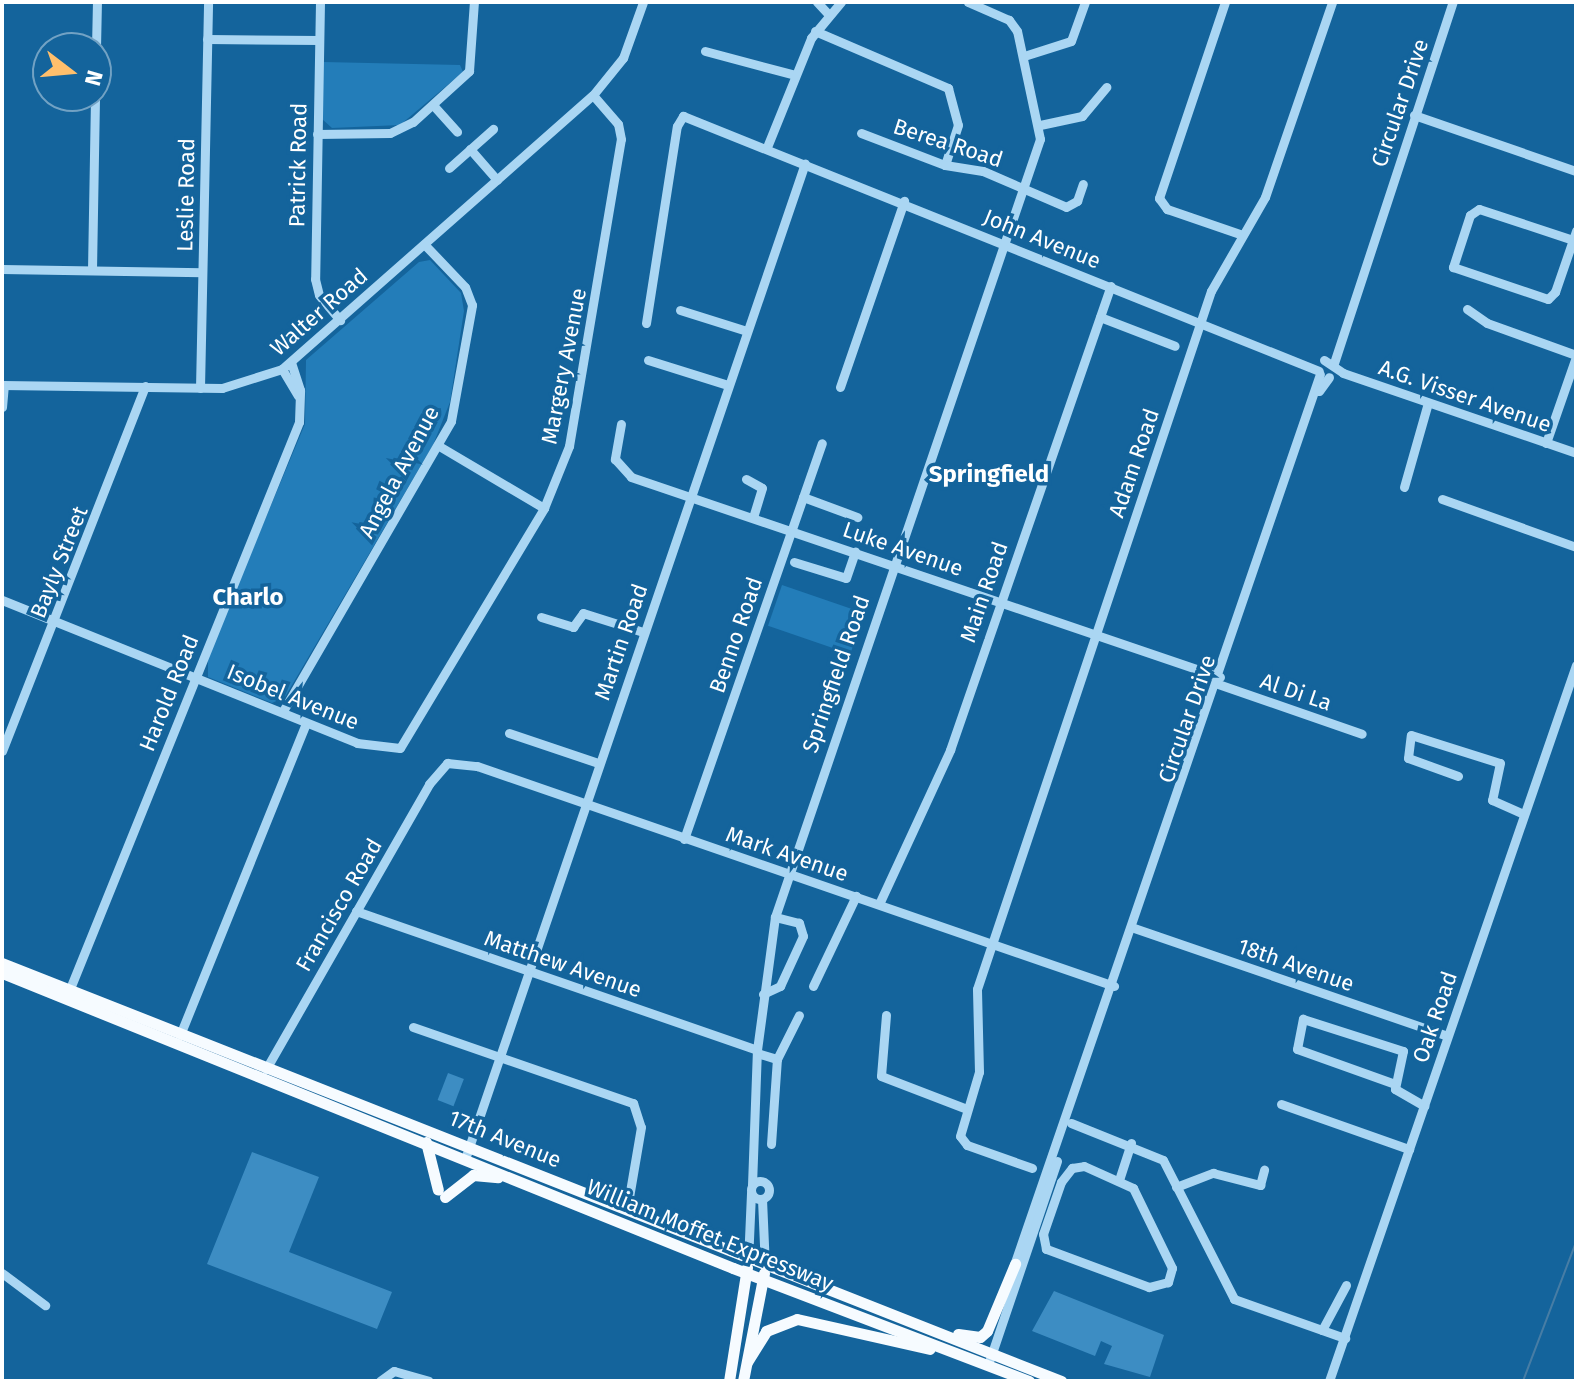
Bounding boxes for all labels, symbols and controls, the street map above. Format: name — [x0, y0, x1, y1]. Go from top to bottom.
north arrow — [32, 32, 112, 112]
street label: Circular Drive — [1366, 36, 1434, 170]
text: N — [79, 67, 109, 89]
street label: Patrick Road — [284, 103, 312, 227]
street label: Berea Road — [890, 113, 1006, 173]
street label: Leslie Road — [172, 138, 200, 252]
street label: John Avenue — [979, 203, 1105, 275]
street label: Walter Road — [265, 263, 373, 361]
street label: Margery Avenue — [536, 286, 592, 446]
street label: A.G. Visser Avenue — [1375, 354, 1555, 438]
street label: Angela Avenue — [353, 401, 445, 543]
street label: Adam Road — [1103, 405, 1165, 521]
district label: Springfield — [929, 461, 1049, 489]
street label: Bayly Street — [25, 502, 93, 622]
street label: Luke Avenue — [839, 516, 967, 582]
street label: Main Road — [954, 538, 1014, 646]
street label: Benno Road — [704, 574, 768, 696]
street label: Martin Road — [589, 580, 653, 704]
district label: Charlo — [212, 584, 284, 612]
street label: Springfield Road — [797, 592, 875, 756]
street label: Harold Road — [134, 631, 204, 755]
street label: Circular Drive — [1153, 652, 1221, 786]
street label: Isobel Avenue — [223, 659, 363, 735]
street label: Al Di La — [1257, 668, 1335, 716]
street label: Mark Avenue — [722, 821, 852, 887]
street label: Francisco Road — [290, 834, 388, 976]
street label: Matthew Avenue — [481, 925, 645, 1003]
street label: 18th Avenue — [1234, 933, 1358, 997]
street label: Oak Road — [1407, 968, 1463, 1066]
street label: 17th Avenue — [445, 1104, 565, 1174]
street label: William Moffet Expressway — [583, 1173, 837, 1297]

